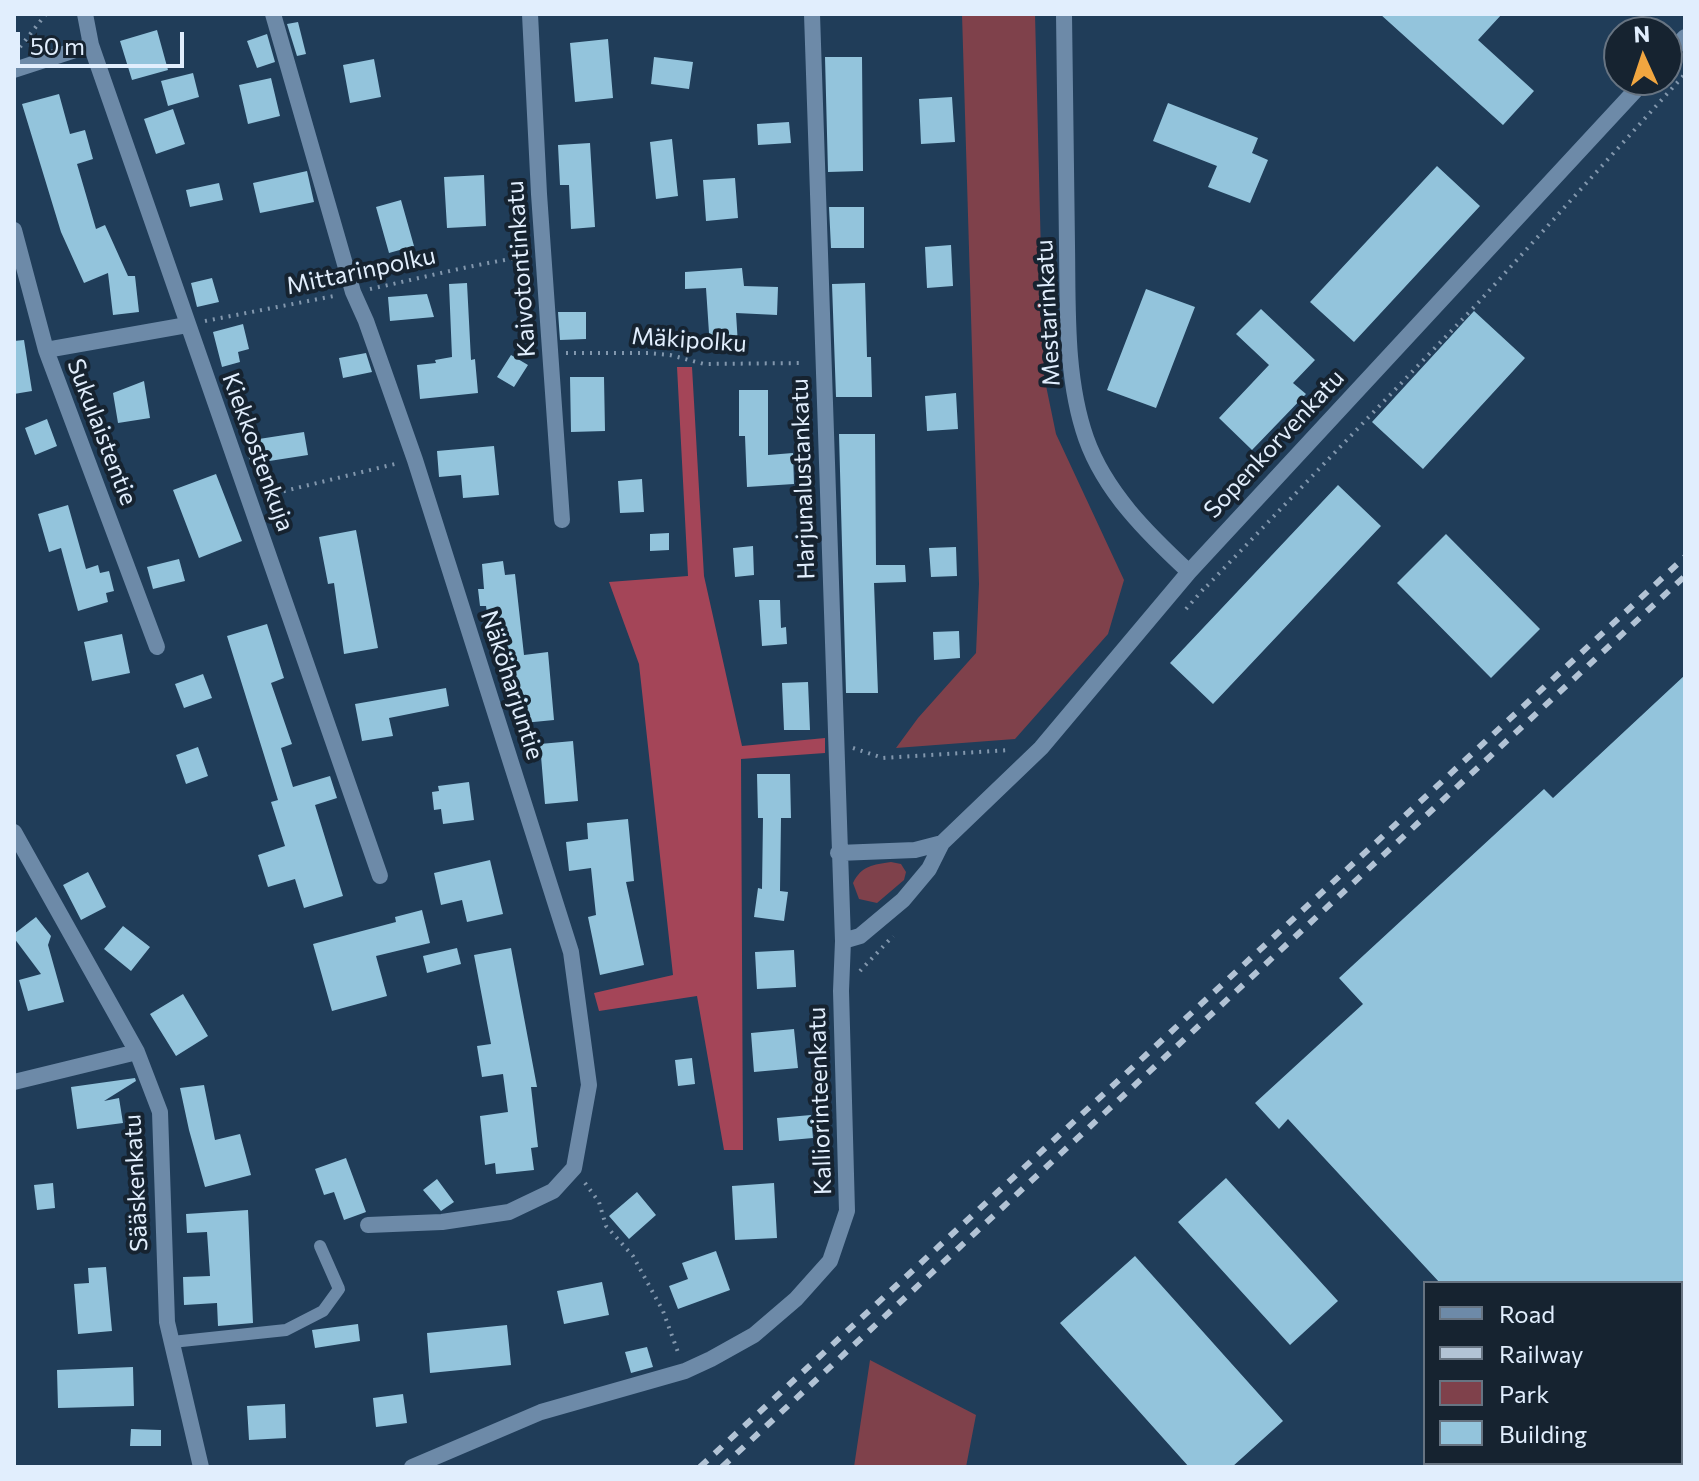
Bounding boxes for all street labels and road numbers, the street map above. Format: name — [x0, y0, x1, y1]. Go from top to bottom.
street label: Kaivotontinkatu — [500, 180, 542, 358]
street label: Mestarinkatu — [1030, 239, 1066, 387]
street label: Mittarinpolku — [284, 241, 438, 301]
street label: Mäkipolku — [630, 322, 748, 358]
street label: Sukulaistentie — [61, 355, 143, 509]
street label: Sopenkorvenkatu — [1198, 364, 1350, 524]
street label: Kiekkostenkuja — [216, 369, 300, 535]
street label: Harjunalustankatu — [785, 378, 821, 580]
street label: Näköharjuntie — [474, 607, 550, 763]
street label: Kalliorinteenkatu — [802, 1006, 838, 1196]
street label: Sääskenkatu — [118, 1114, 154, 1252]

